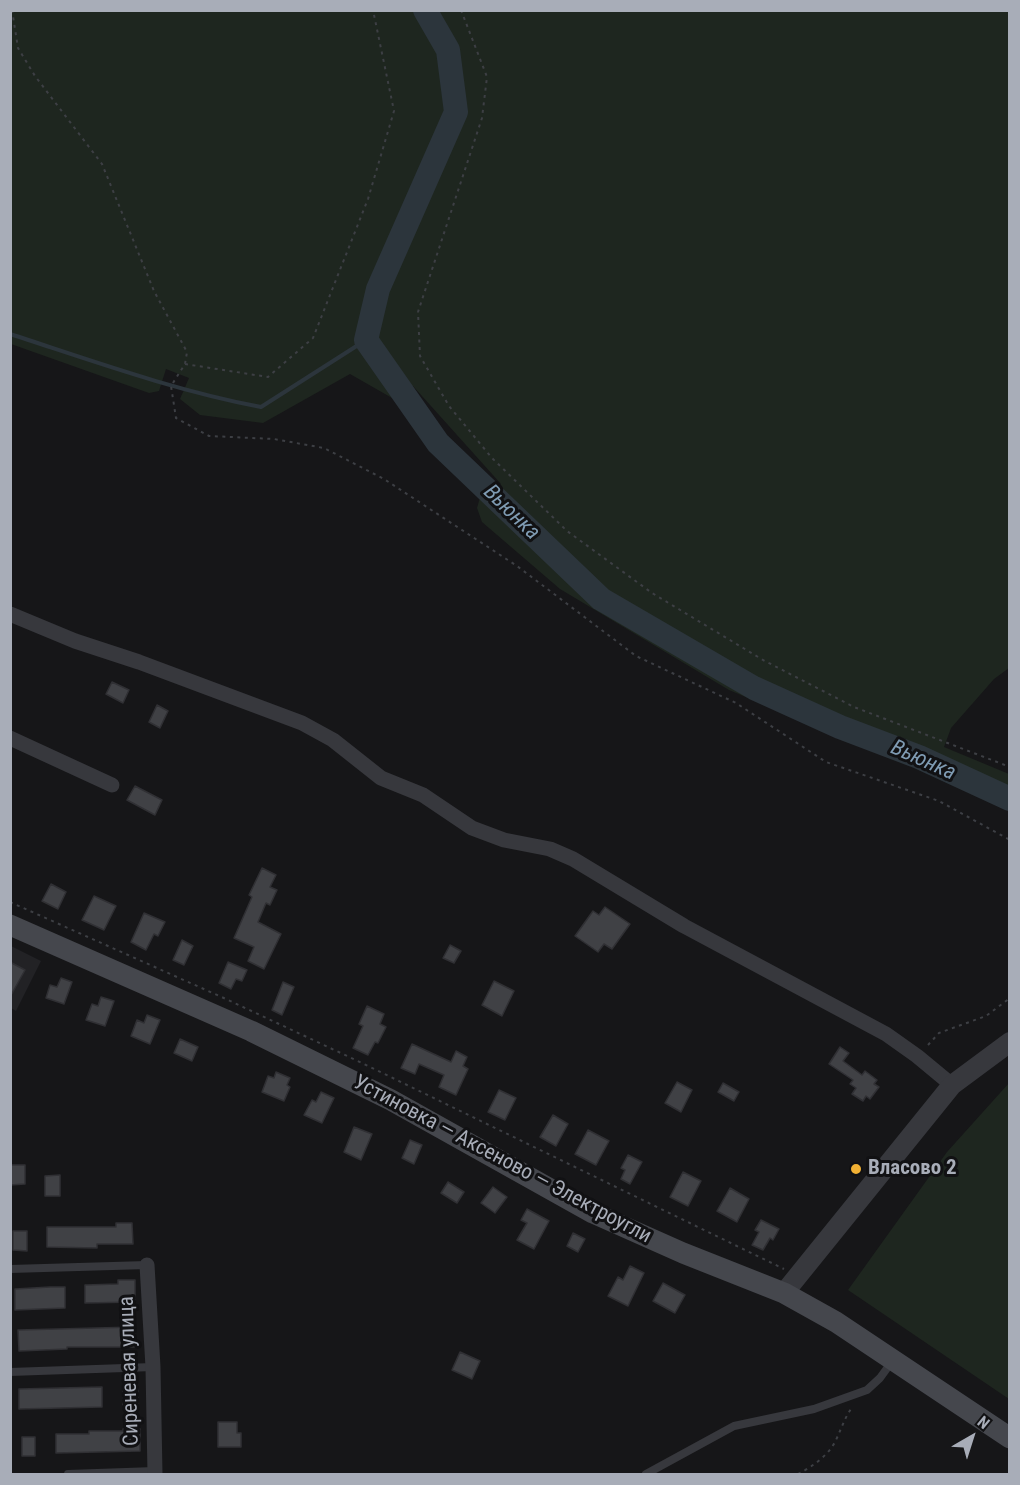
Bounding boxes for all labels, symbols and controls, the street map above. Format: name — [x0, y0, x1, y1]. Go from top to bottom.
water label: Вьюнка — [477, 480, 545, 546]
water label: Вьюнка — [886, 735, 960, 787]
street label: Устиновка — Аксеново — Электроугли — [349, 1071, 655, 1249]
place label: Власово 2 — [868, 1156, 957, 1182]
marker: Власово 2 — [849, 1162, 863, 1176]
street label: Сиреневая улица — [115, 1296, 145, 1446]
north arrow — [942, 1407, 1002, 1467]
text: N — [974, 1412, 993, 1433]

